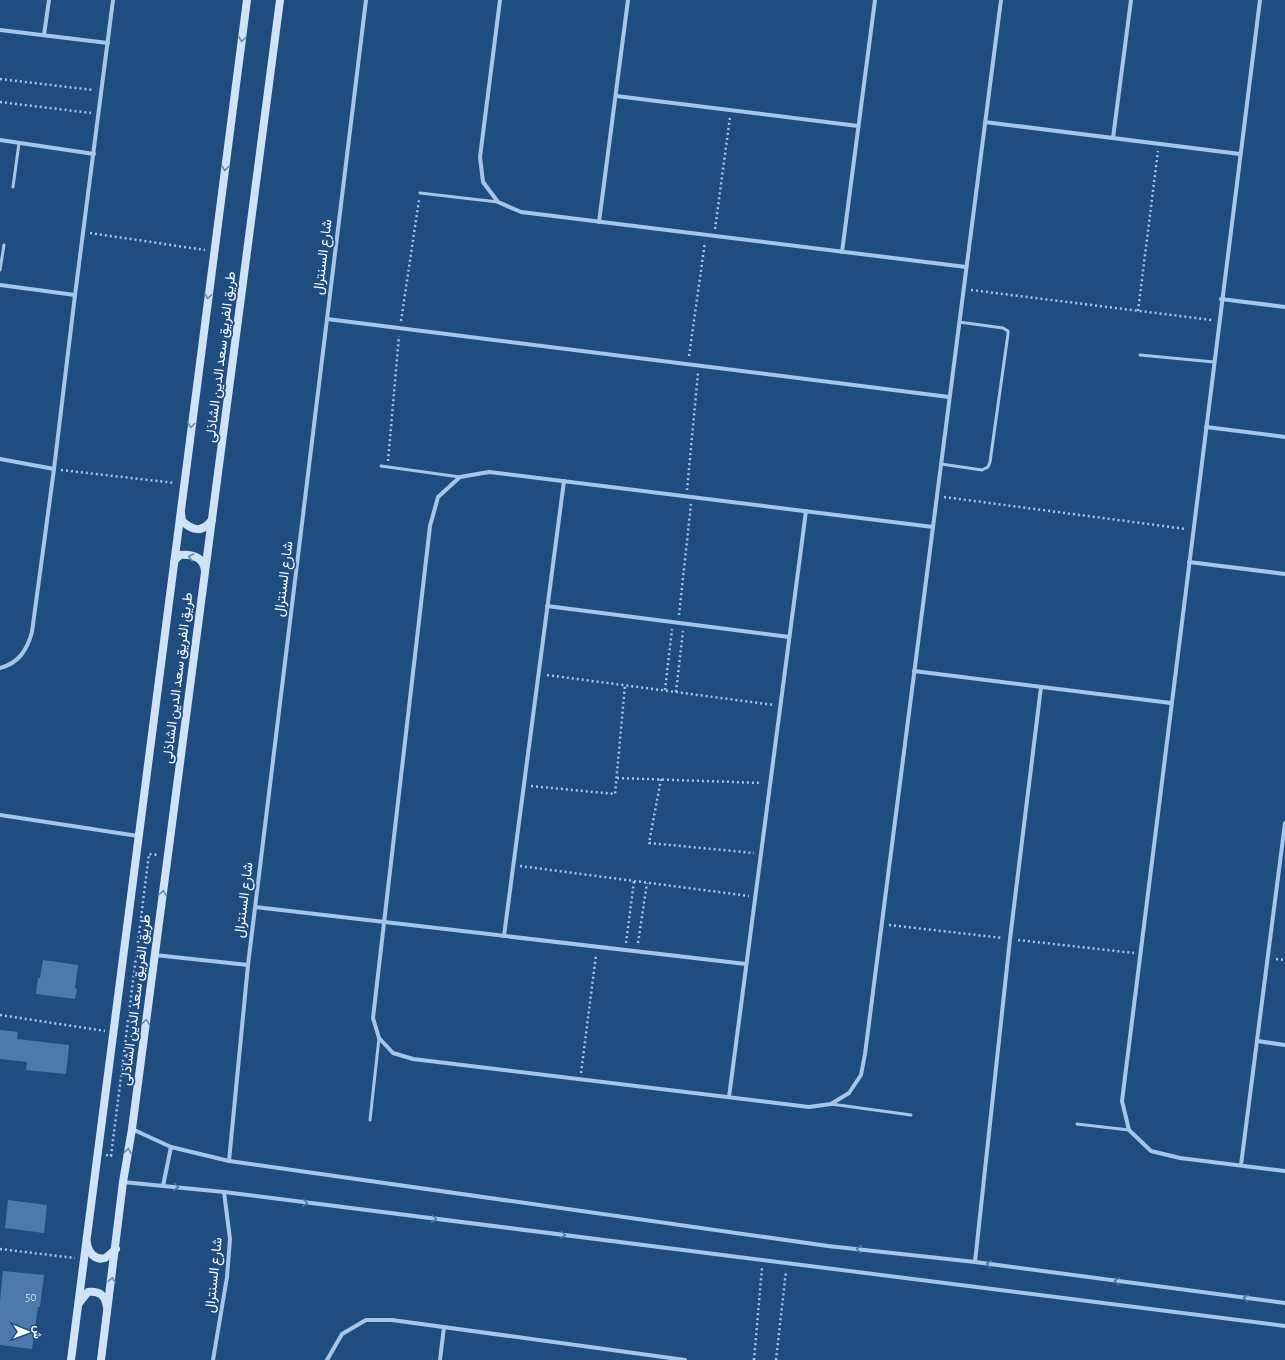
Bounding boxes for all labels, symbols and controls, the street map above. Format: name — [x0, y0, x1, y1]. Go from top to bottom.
one-way arrow — [238, 36, 247, 42]
one-way arrow — [221, 165, 230, 171]
street label: شارع السنترال — [311, 218, 338, 296]
street label: طريق الفريق سعد الدين الشاذلى — [204, 271, 239, 444]
one-way arrow — [204, 293, 213, 300]
one-way arrow — [187, 422, 196, 428]
street label: شارع السنترال — [272, 540, 299, 618]
one-way arrow — [188, 553, 195, 561]
street label: طريق الفريق سعد الدين الشاذلى — [161, 592, 196, 765]
street label: شارع السنترال — [232, 861, 259, 939]
one-way arrow — [158, 890, 167, 896]
street label: طريق الفريق سعد الدين الشاذلى — [119, 914, 154, 1087]
one-way arrow — [141, 1019, 150, 1025]
one-way arrow — [123, 1148, 132, 1154]
one-way arrow — [173, 1183, 179, 1192]
one-way arrow — [302, 1198, 308, 1207]
one-way arrow — [431, 1214, 437, 1223]
one-way arrow — [560, 1230, 566, 1239]
street label: شارع السنترال — [203, 1236, 228, 1314]
one-way arrow — [856, 1245, 862, 1254]
one-way arrow — [985, 1260, 992, 1269]
one-way arrow — [107, 1277, 116, 1283]
one-way arrow — [1114, 1277, 1120, 1286]
house number: 50 — [25, 1291, 37, 1303]
one-way arrow — [1243, 1294, 1249, 1303]
north arrow — [8, 1312, 48, 1352]
text: ش — [31, 1325, 43, 1339]

